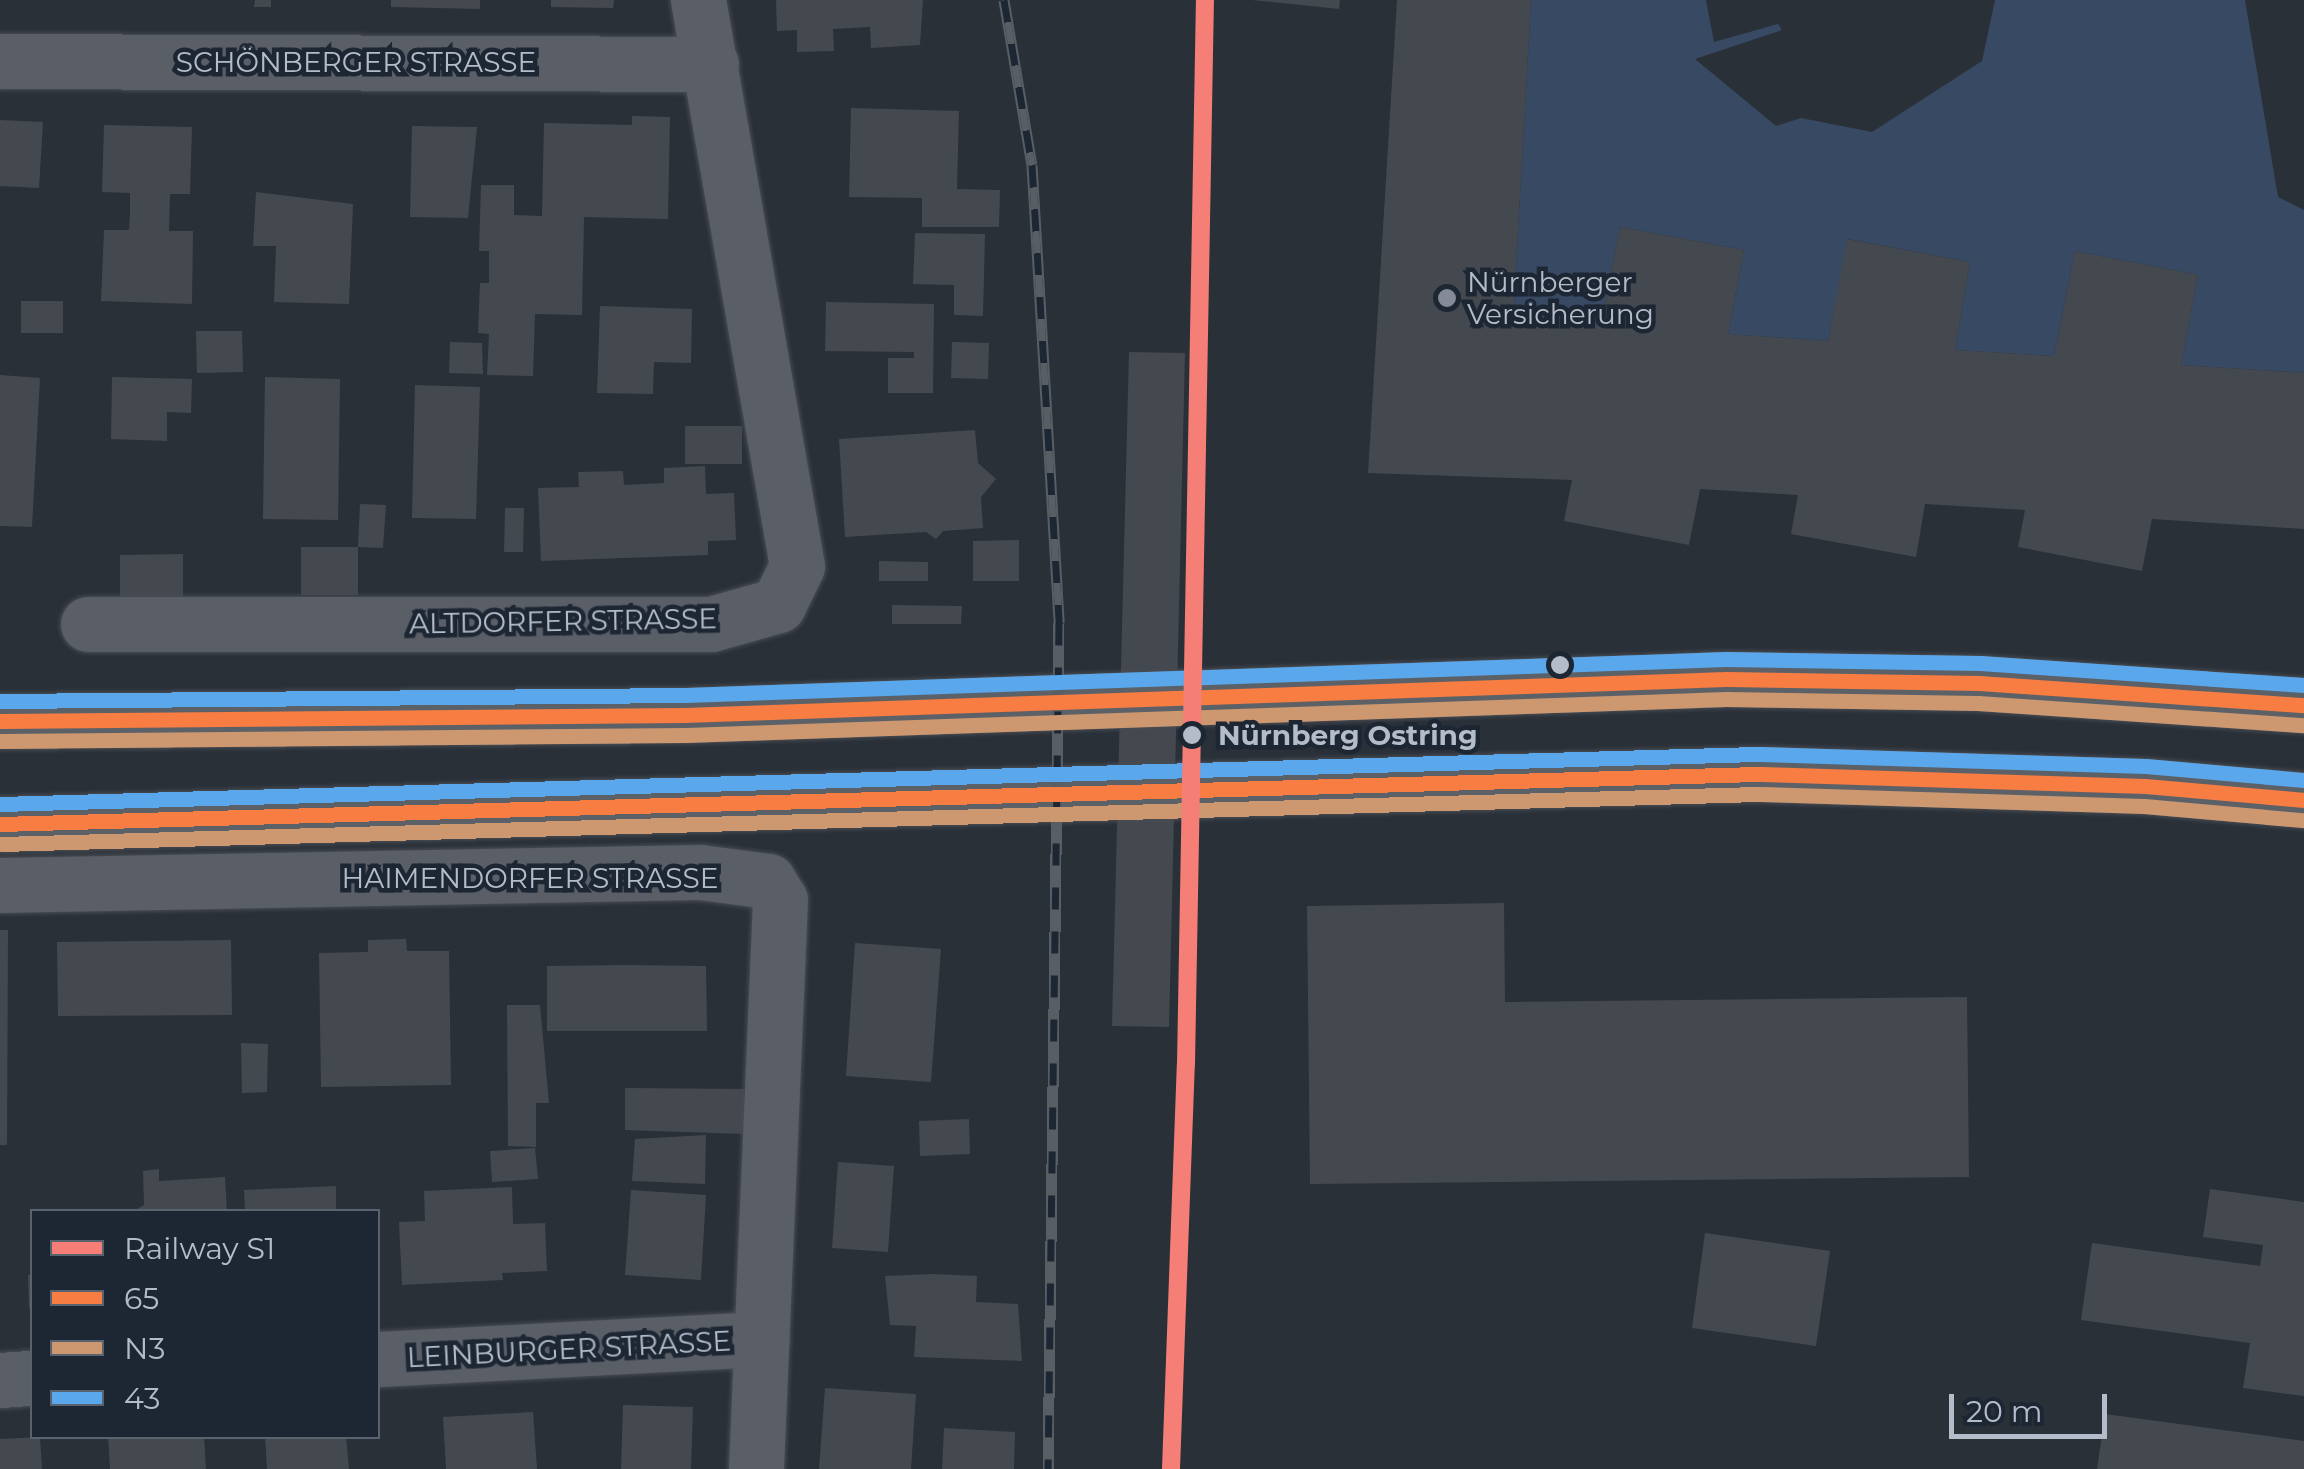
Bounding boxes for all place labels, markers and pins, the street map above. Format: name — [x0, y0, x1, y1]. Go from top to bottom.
place label: Nürnberger Versicherung — [1467, 265, 1654, 331]
marker: Nürnberger Versicherung — [1436, 287, 1458, 309]
unlabelled marker — [1550, 655, 1570, 675]
marker: Nürnberg Ostring — [1175, 718, 1209, 752]
place label: Nürnberg Ostring — [1218, 718, 1478, 752]

